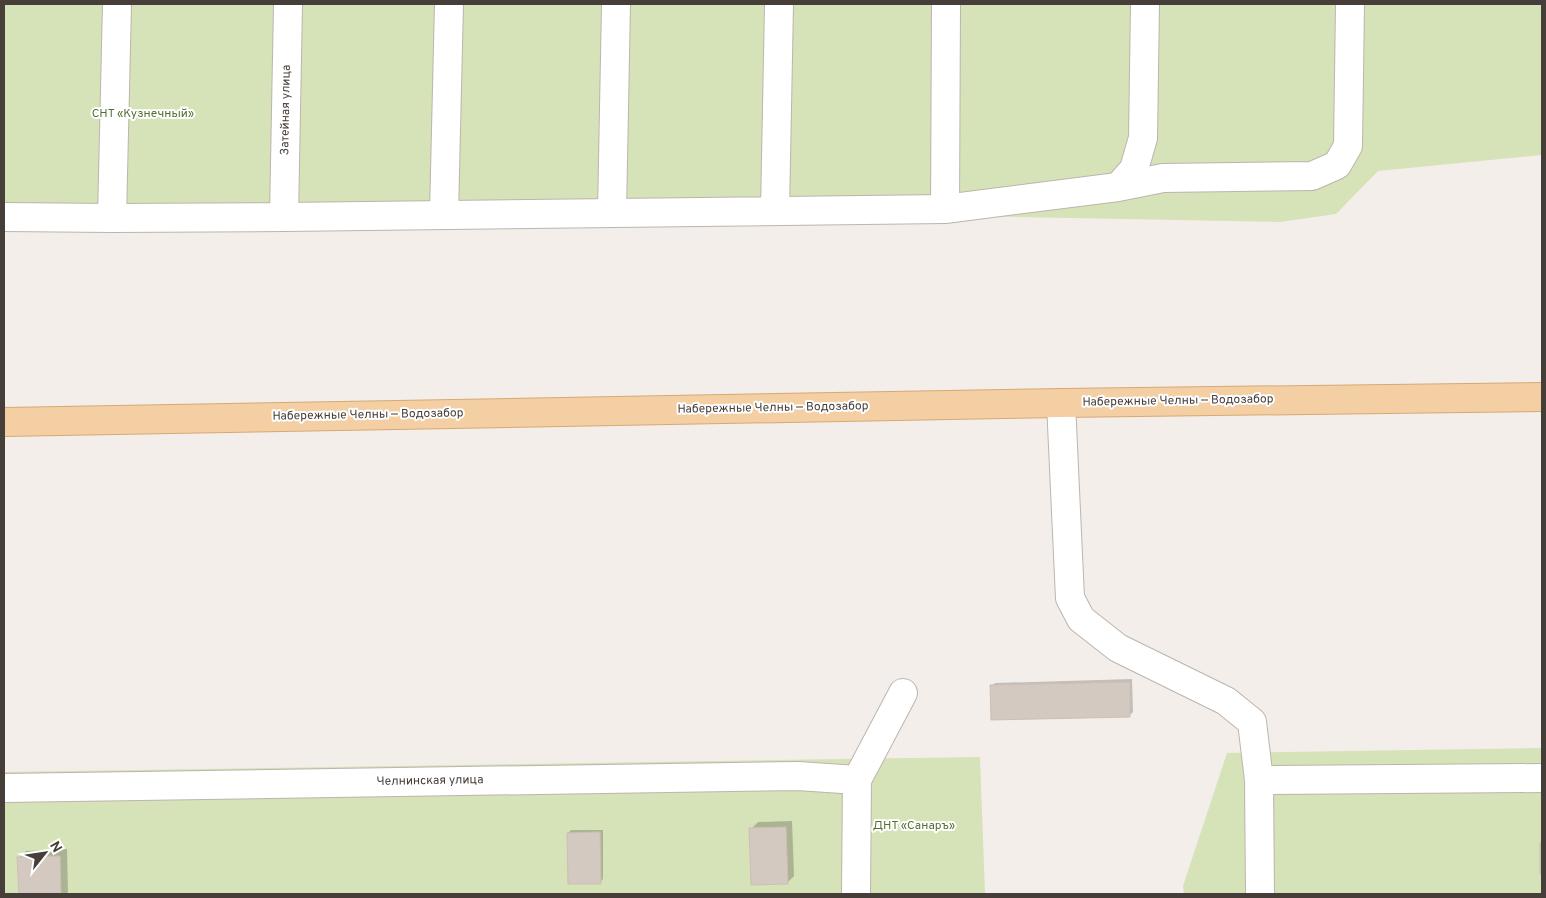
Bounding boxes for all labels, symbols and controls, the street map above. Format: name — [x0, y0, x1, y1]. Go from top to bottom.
street label: Затейная улица — [277, 65, 295, 155]
park label: СНТ «Кузнечный» — [92, 106, 194, 122]
street label: Набережные Челны — Водозабор — [1082, 391, 1274, 411]
street label: Набережные Челны — Водозабор — [677, 398, 869, 418]
street label: Набережные Челны — Водозабор — [272, 405, 464, 425]
street label: Челнинская улица — [376, 772, 484, 790]
park label: ДНТ «Санаръ» — [873, 818, 955, 834]
north arrow — [20, 828, 70, 878]
text: N — [45, 839, 65, 856]

